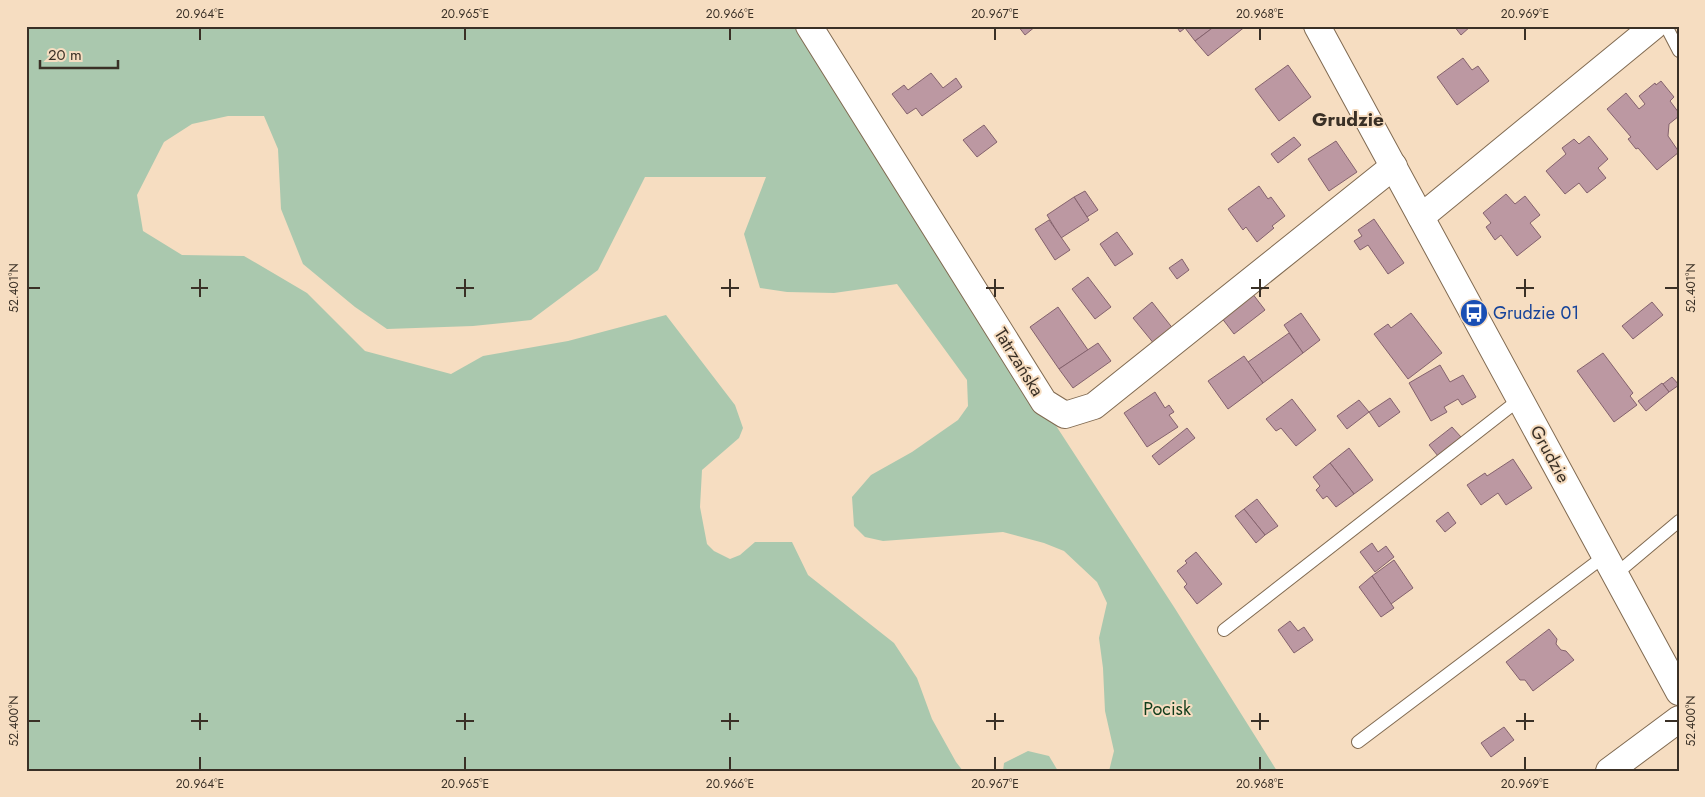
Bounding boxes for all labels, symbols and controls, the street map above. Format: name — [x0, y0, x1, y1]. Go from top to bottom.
text: 20.964°E — [176, 5, 224, 23]
text: 20.965°E — [441, 5, 489, 23]
text: 20.966°E — [706, 5, 754, 23]
text: 20.967°E — [971, 5, 1019, 23]
text: 20.968°E — [1236, 5, 1284, 23]
text: 20.969°E — [1501, 5, 1549, 23]
scale bar — [40, 38, 118, 70]
text: 20 m — [48, 44, 82, 66]
district label: Grudzie — [1312, 106, 1384, 133]
text: 52.401°N — [5, 263, 23, 313]
text: 52.401°N — [1682, 263, 1700, 313]
bus stop icon: Grudzie 01 — [1459, 298, 1489, 328]
place label: Grudzie 01 — [1493, 300, 1579, 326]
street label: Tatrzańska — [988, 323, 1050, 401]
street label: Grudzie — [1524, 421, 1576, 487]
text: 52.400°N — [5, 695, 23, 747]
text: 52.400°N — [1682, 695, 1700, 747]
park label: Pocisk — [1143, 696, 1191, 722]
text: 20.964°E — [176, 775, 224, 793]
text: 20.965°E — [441, 775, 489, 793]
text: 20.966°E — [706, 775, 754, 793]
text: 20.967°E — [971, 775, 1019, 793]
text: 20.968°E — [1236, 775, 1284, 793]
text: 20.969°E — [1501, 775, 1549, 793]

